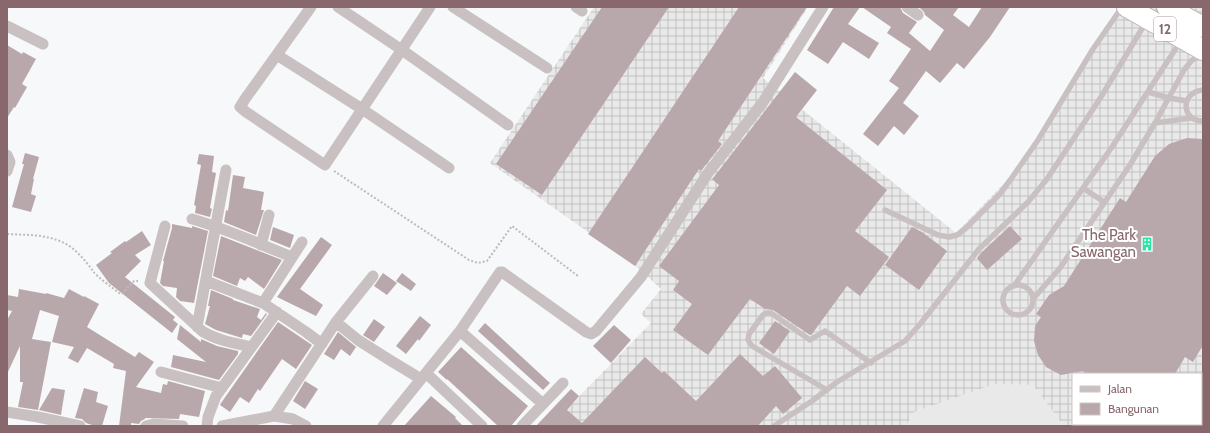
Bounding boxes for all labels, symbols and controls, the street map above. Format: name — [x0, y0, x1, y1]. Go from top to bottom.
road number: 12 — [1154, 17, 1176, 41]
place label: The Park Sawangan — [1071, 226, 1136, 261]
building icon: The Park Sawangan — [1139, 236, 1155, 252]
legend — [1072, 373, 1202, 425]
text: Jalan — [1107, 381, 1132, 396]
text: Bangunan — [1108, 401, 1159, 416]

